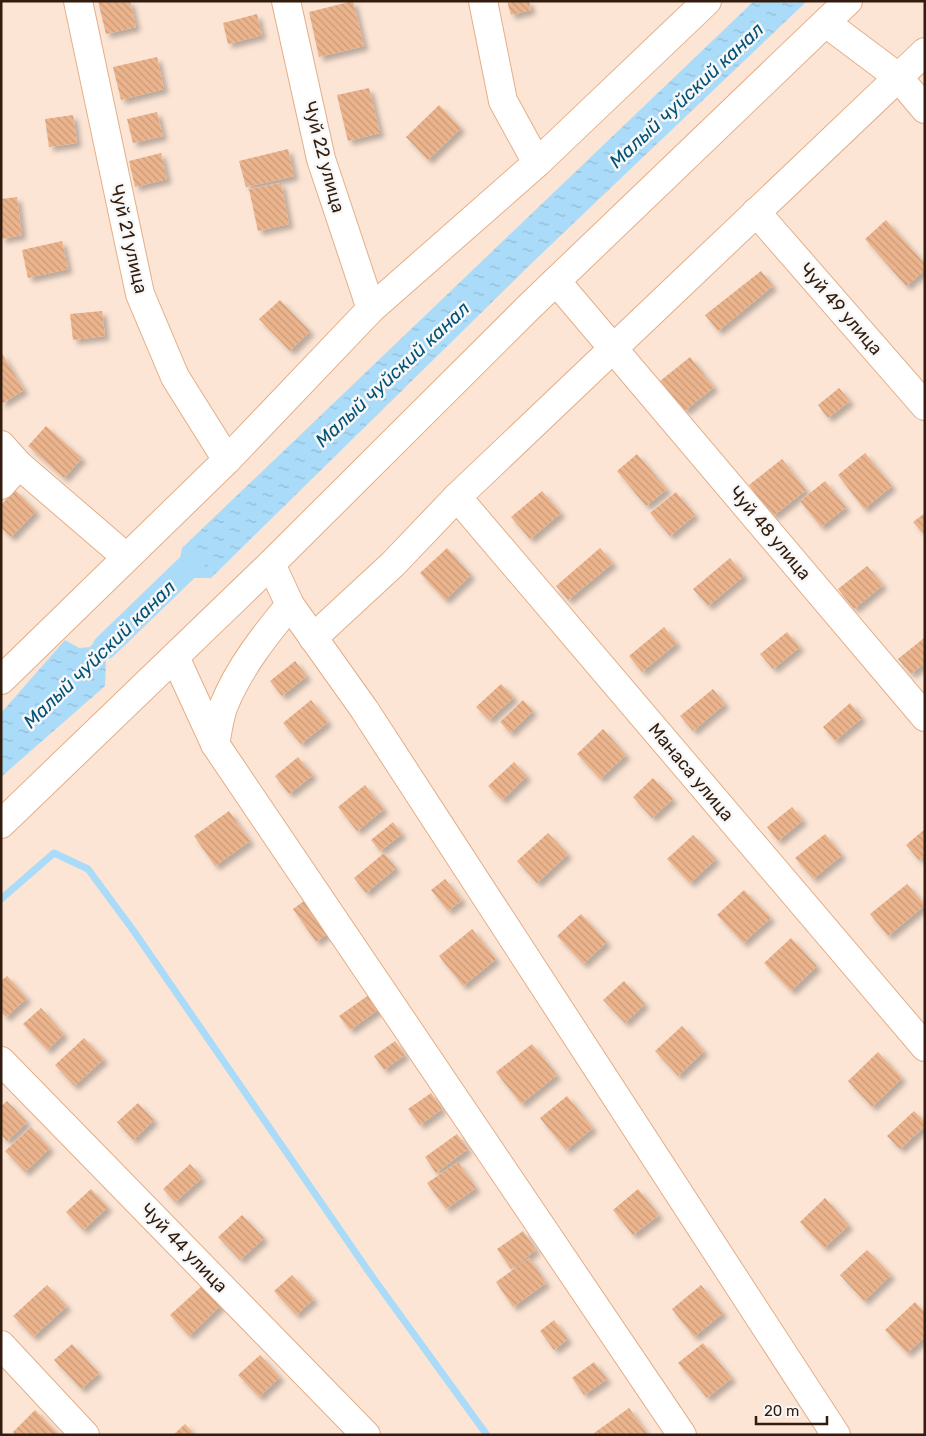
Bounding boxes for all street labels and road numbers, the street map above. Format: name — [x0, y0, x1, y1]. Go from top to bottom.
street label: Чуй 22 улица — [299, 99, 349, 215]
street label: Чуй 21 улица — [106, 182, 152, 296]
street label: Чуй 49 улица — [795, 258, 887, 360]
street label: Чуй 48 улица — [724, 482, 816, 584]
street label: Манаса улица — [644, 719, 738, 825]
street label: Чуй 44 улица — [136, 1199, 232, 1297]

